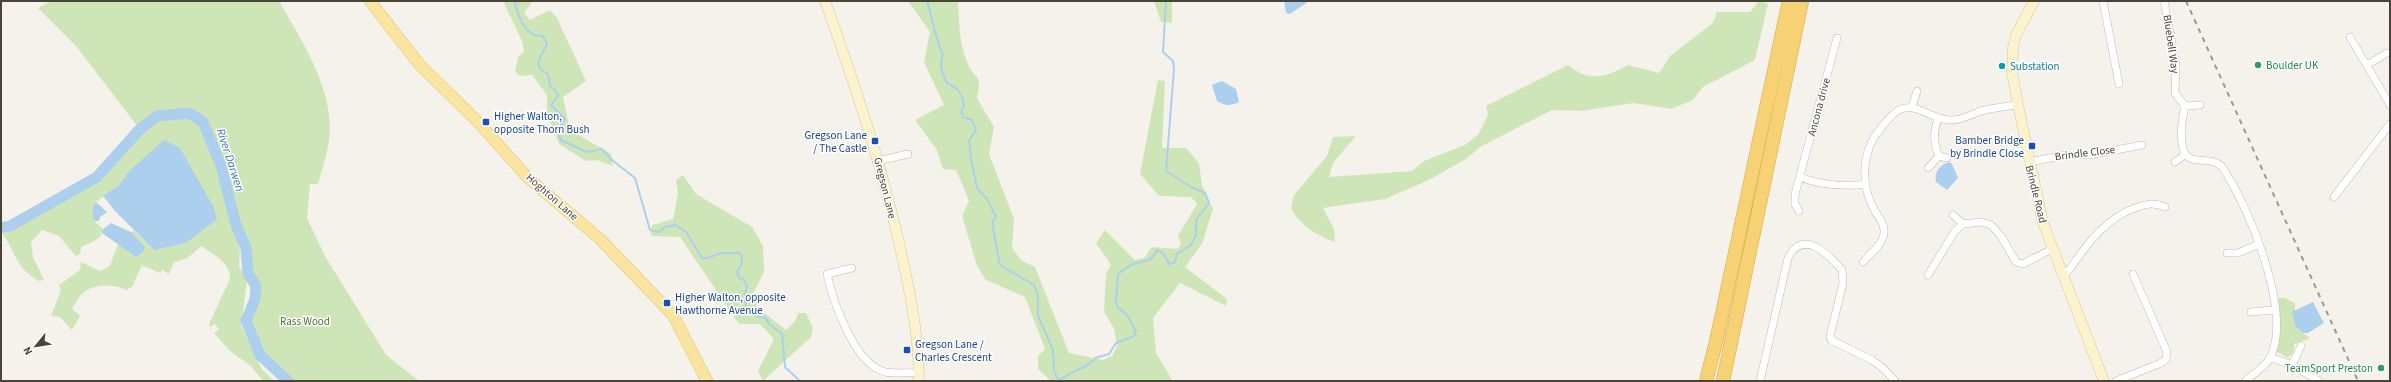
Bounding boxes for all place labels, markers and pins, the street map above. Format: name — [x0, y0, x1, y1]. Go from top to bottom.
place label: Boulder UK — [2266, 58, 2319, 73]
place label: Substation — [2010, 59, 2060, 74]
marker: Boulder UK — [2253, 60, 2263, 70]
marker: Substation — [1997, 61, 2007, 71]
place label: Higher Walton, opposite Thorn Bush — [494, 109, 590, 137]
marker: Higher Walton, opposite Thorn Bush — [481, 117, 491, 127]
place label: Gregson Lane / The Castle — [804, 128, 868, 156]
place label: Bamber Bridge by Brindle Close — [1950, 133, 2025, 161]
marker: Gregson Lane / The Castle — [870, 136, 880, 146]
marker: Bamber Bridge by Brindle Close — [2027, 141, 2037, 151]
place label: Higher Walton, opposite Hawthorne Avenue — [675, 290, 786, 318]
marker: Higher Walton, opposite Hawthorne Avenue — [662, 298, 672, 308]
place label: Gregson Lane / Charles Crescent — [915, 337, 992, 365]
marker: Gregson Lane / Charles Crescent — [902, 345, 912, 355]
place label: TeamSport Preston — [2285, 361, 2373, 376]
marker: TeamSport Preston — [2376, 363, 2386, 373]

